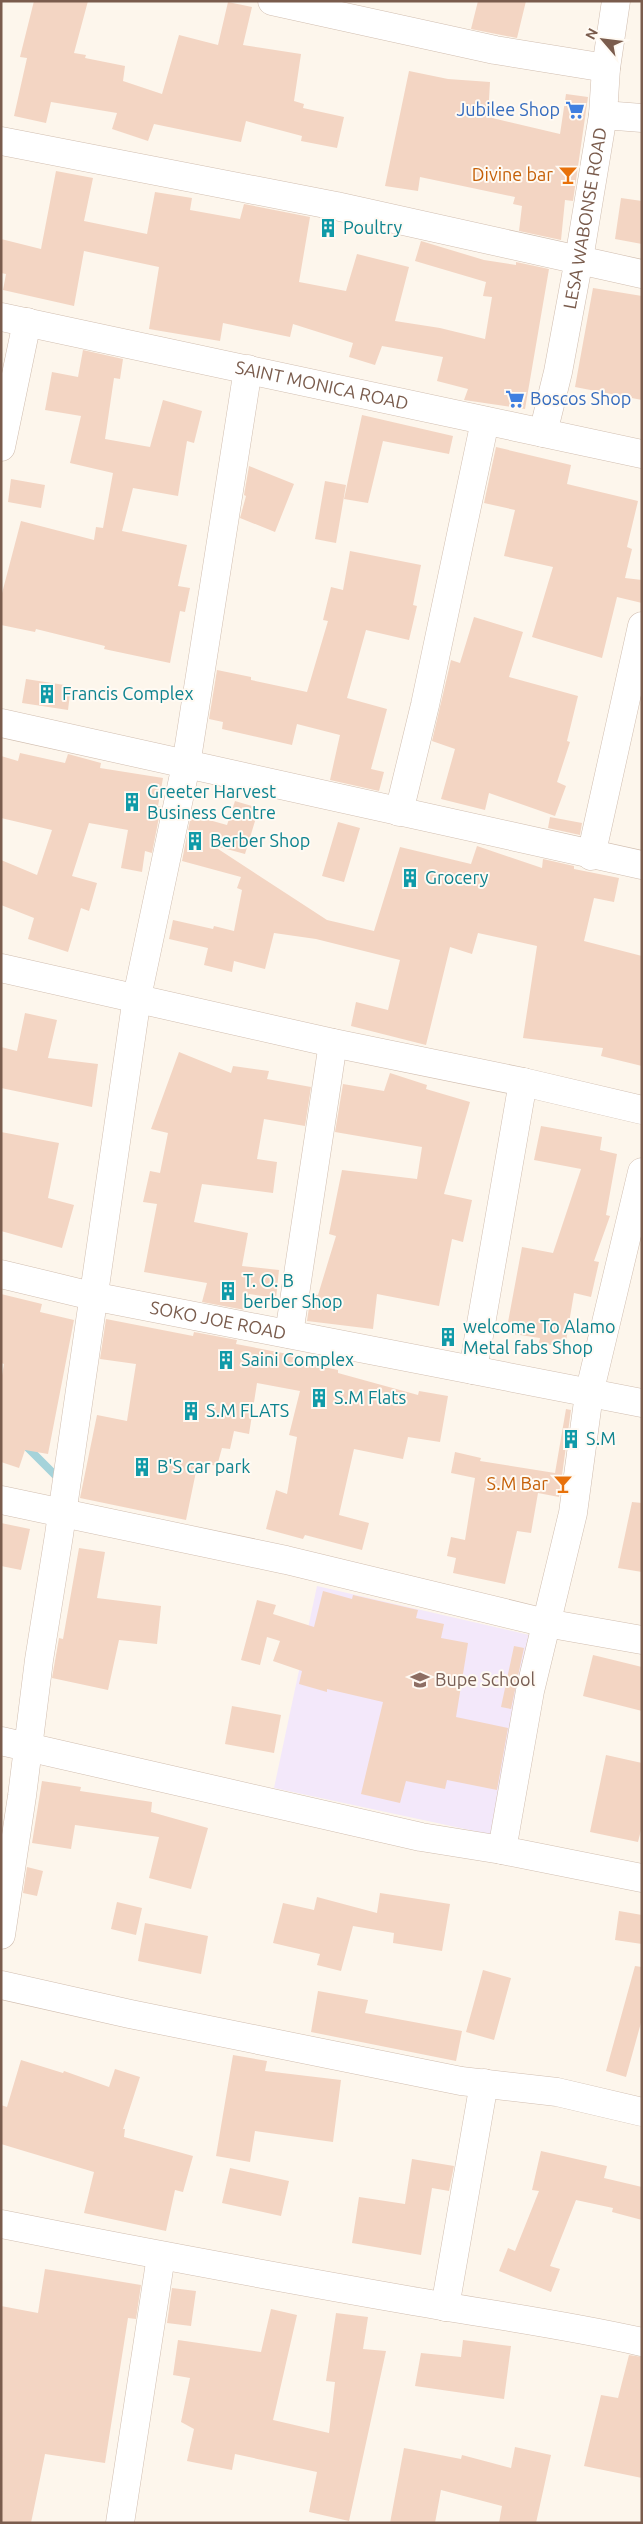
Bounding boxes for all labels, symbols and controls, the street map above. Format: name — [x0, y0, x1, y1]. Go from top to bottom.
north arrow — [578, 15, 628, 65]
text: N — [582, 26, 601, 42]
place label: Jubilee Shop — [456, 99, 560, 119]
supermarket icon: Jubilee Shop — [564, 99, 586, 121]
street label: LESA WABONSE ROAD — [559, 126, 610, 311]
place label: Divine bar — [472, 164, 553, 184]
bar icon: Divine bar — [557, 164, 579, 186]
building icon: Poultry — [317, 217, 339, 239]
place label: Poultry — [343, 217, 402, 237]
street label: SAINT MONICA ROAD — [234, 356, 410, 413]
supermarket icon: Boscos Shop — [504, 388, 526, 410]
place label: Boscos Shop — [530, 388, 631, 408]
building icon: Francis Complex — [36, 683, 58, 705]
place label: Francis Complex — [62, 683, 194, 703]
place label: Greeter Harvest Business Centre — [147, 781, 276, 822]
building icon: Greeter Harvest Business Centre — [121, 791, 143, 813]
building icon: Berber Shop — [184, 830, 206, 852]
place label: Berber Shop — [210, 830, 310, 850]
building icon: Grocery — [399, 867, 421, 889]
place label: Grocery — [425, 867, 489, 887]
place label: T. O. B berber Shop — [243, 1270, 342, 1311]
building icon: T. O. B berber Shop — [217, 1280, 239, 1302]
street label: SOKO JOE ROAD — [148, 1296, 288, 1343]
place label: welcome To Alamo Metal fabs Shop — [463, 1316, 616, 1357]
building icon: welcome To Alamo Metal fabs Shop — [437, 1326, 459, 1348]
building icon: Saini Complex — [215, 1349, 237, 1371]
place label: Saini Complex — [241, 1349, 354, 1369]
building icon: S.M Flats — [308, 1387, 330, 1409]
place label: S.M Flats — [334, 1387, 406, 1407]
building icon: S.M FLATS — [180, 1400, 202, 1422]
place label: S.M FLATS — [206, 1400, 289, 1420]
building icon: S.M — [560, 1428, 582, 1450]
place label: S.M — [586, 1428, 616, 1448]
building icon: B'S car park — [131, 1456, 153, 1478]
place label: B'S car park — [157, 1456, 250, 1476]
place label: S.M Bar — [487, 1473, 548, 1493]
bar icon: S.M Bar — [552, 1473, 574, 1495]
school or university icon: Bupe School — [409, 1669, 431, 1691]
place label: Bupe School — [435, 1669, 535, 1689]

